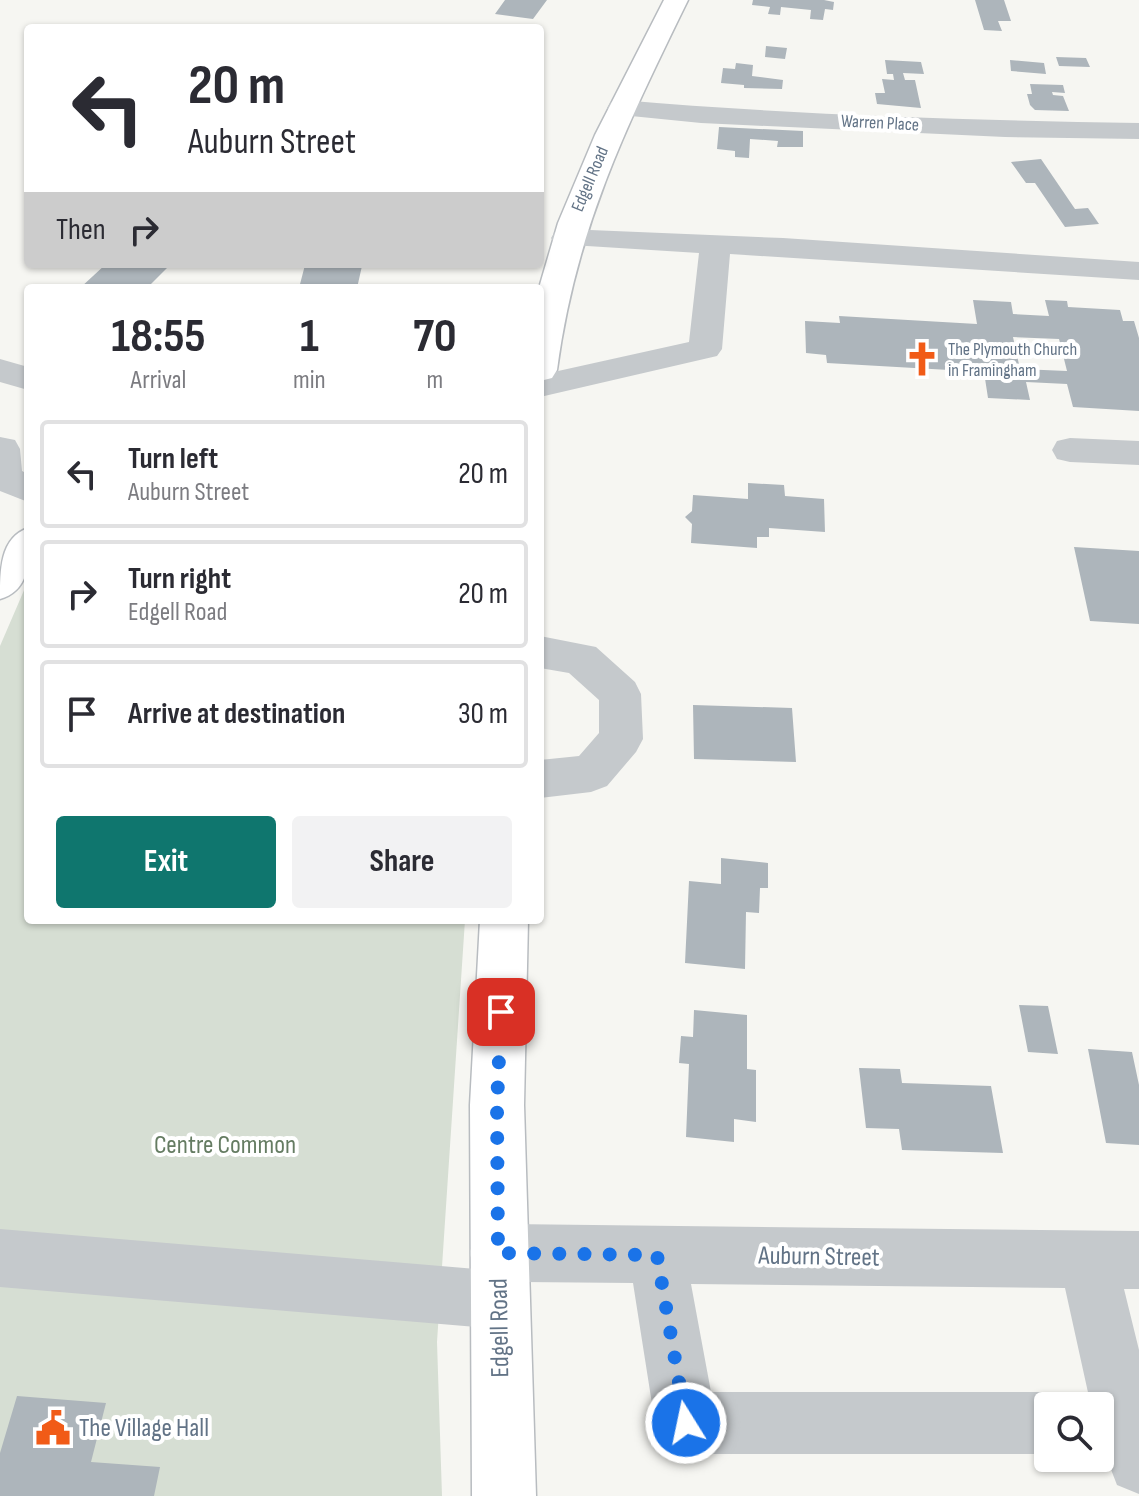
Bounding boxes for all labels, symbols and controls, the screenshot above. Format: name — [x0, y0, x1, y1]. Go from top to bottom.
text: 20 m — [188, 53, 285, 120]
icon: left — [56, 56, 160, 160]
street label: Warren Place — [840, 110, 920, 136]
text: Auburn Street — [188, 121, 356, 164]
street label: Edgell Road — [567, 143, 613, 215]
icon: right — [122, 208, 166, 252]
text: Then — [56, 212, 106, 248]
text: 18:55 — [111, 308, 206, 365]
text: 1 — [300, 308, 319, 365]
text: 70 — [413, 308, 457, 365]
place label: The Plymouth Church in Framingham — [948, 339, 1077, 381]
church icon: The Plymouth Church in Framingham — [903, 340, 941, 378]
text: Arrival — [131, 365, 186, 396]
text: min — [293, 365, 326, 396]
text: m — [426, 365, 443, 396]
text: Turn left — [128, 441, 218, 477]
icon: left — [60, 452, 104, 496]
text: 20 m — [458, 456, 508, 492]
text: Auburn Street — [128, 477, 249, 508]
text: Turn right — [128, 561, 231, 597]
icon: right — [60, 572, 104, 616]
text: 20 m — [458, 576, 508, 612]
text: Edgell Road — [128, 597, 227, 628]
icon: arrive — [60, 692, 104, 736]
text: Arrive at destination — [128, 696, 345, 732]
text: 30 m — [458, 696, 508, 732]
button: Exit — [56, 816, 276, 908]
button: Share — [292, 816, 512, 908]
pin — [467, 978, 535, 1046]
icon: arrive — [479, 990, 523, 1034]
park label: Centre Common — [154, 1130, 296, 1161]
street label: Auburn Street — [757, 1240, 880, 1274]
street label: Edgell Road — [484, 1278, 516, 1378]
position arrow — [644, 1381, 728, 1465]
map controls — [1034, 1392, 1114, 1472]
button: search — [1034, 1392, 1114, 1472]
public building icon: The Village Hall — [34, 1409, 72, 1447]
place label: The Village Hall — [79, 1413, 209, 1444]

